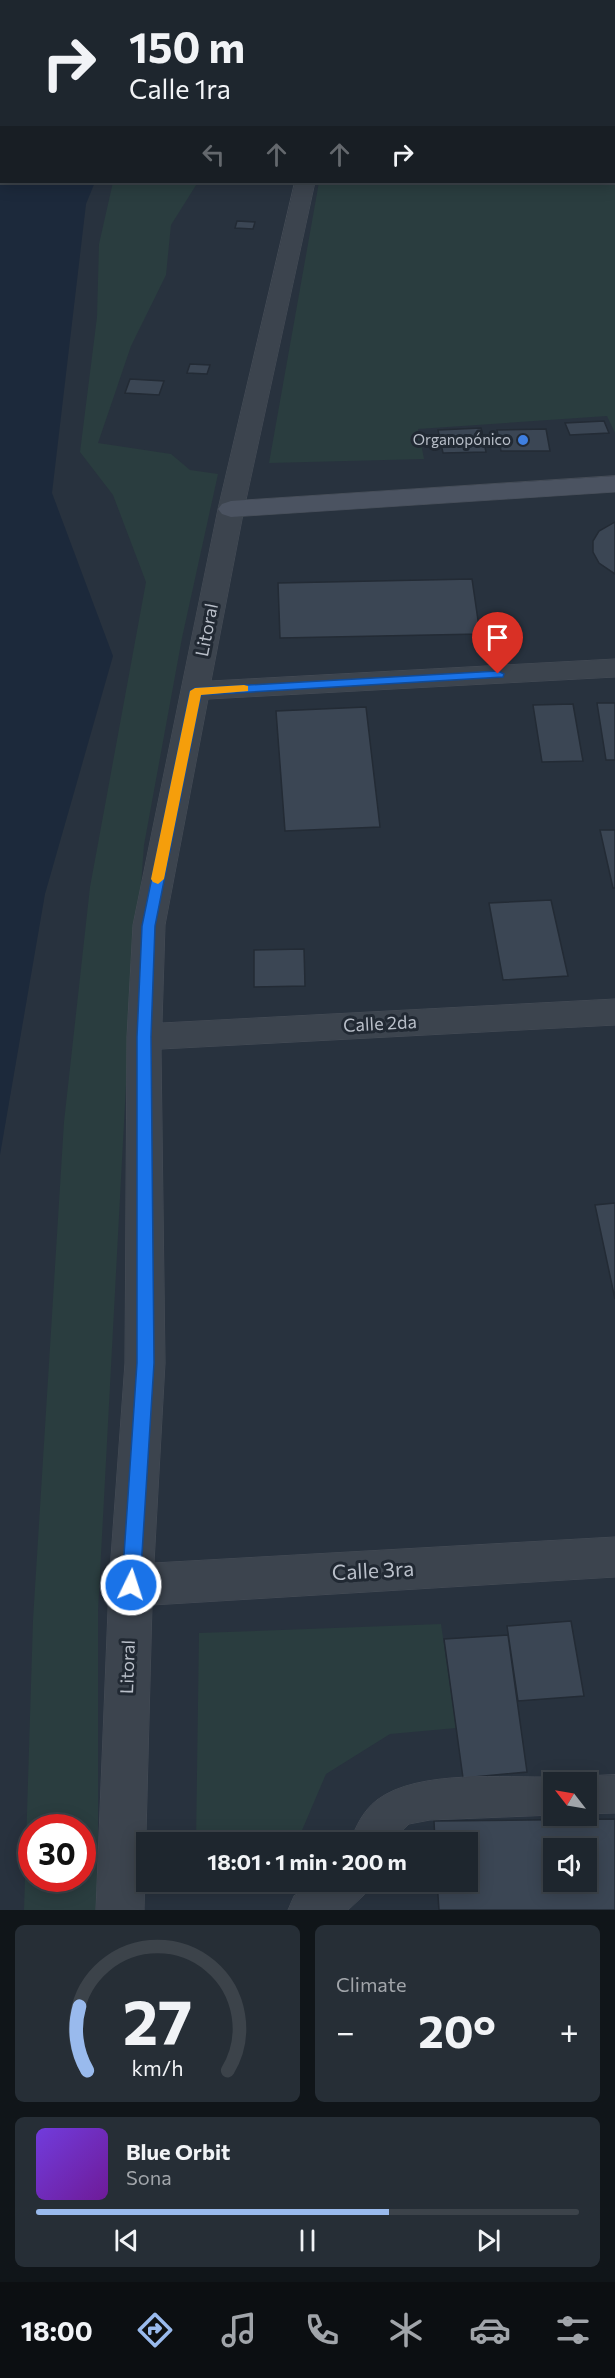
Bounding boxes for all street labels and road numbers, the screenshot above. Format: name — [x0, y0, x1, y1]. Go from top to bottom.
street label: Litoral — [190, 601, 222, 658]
street label: Calle 2da — [343, 1010, 417, 1036]
street label: Calle 3ra — [331, 1555, 415, 1584]
street label: Litoral — [115, 1640, 139, 1694]

